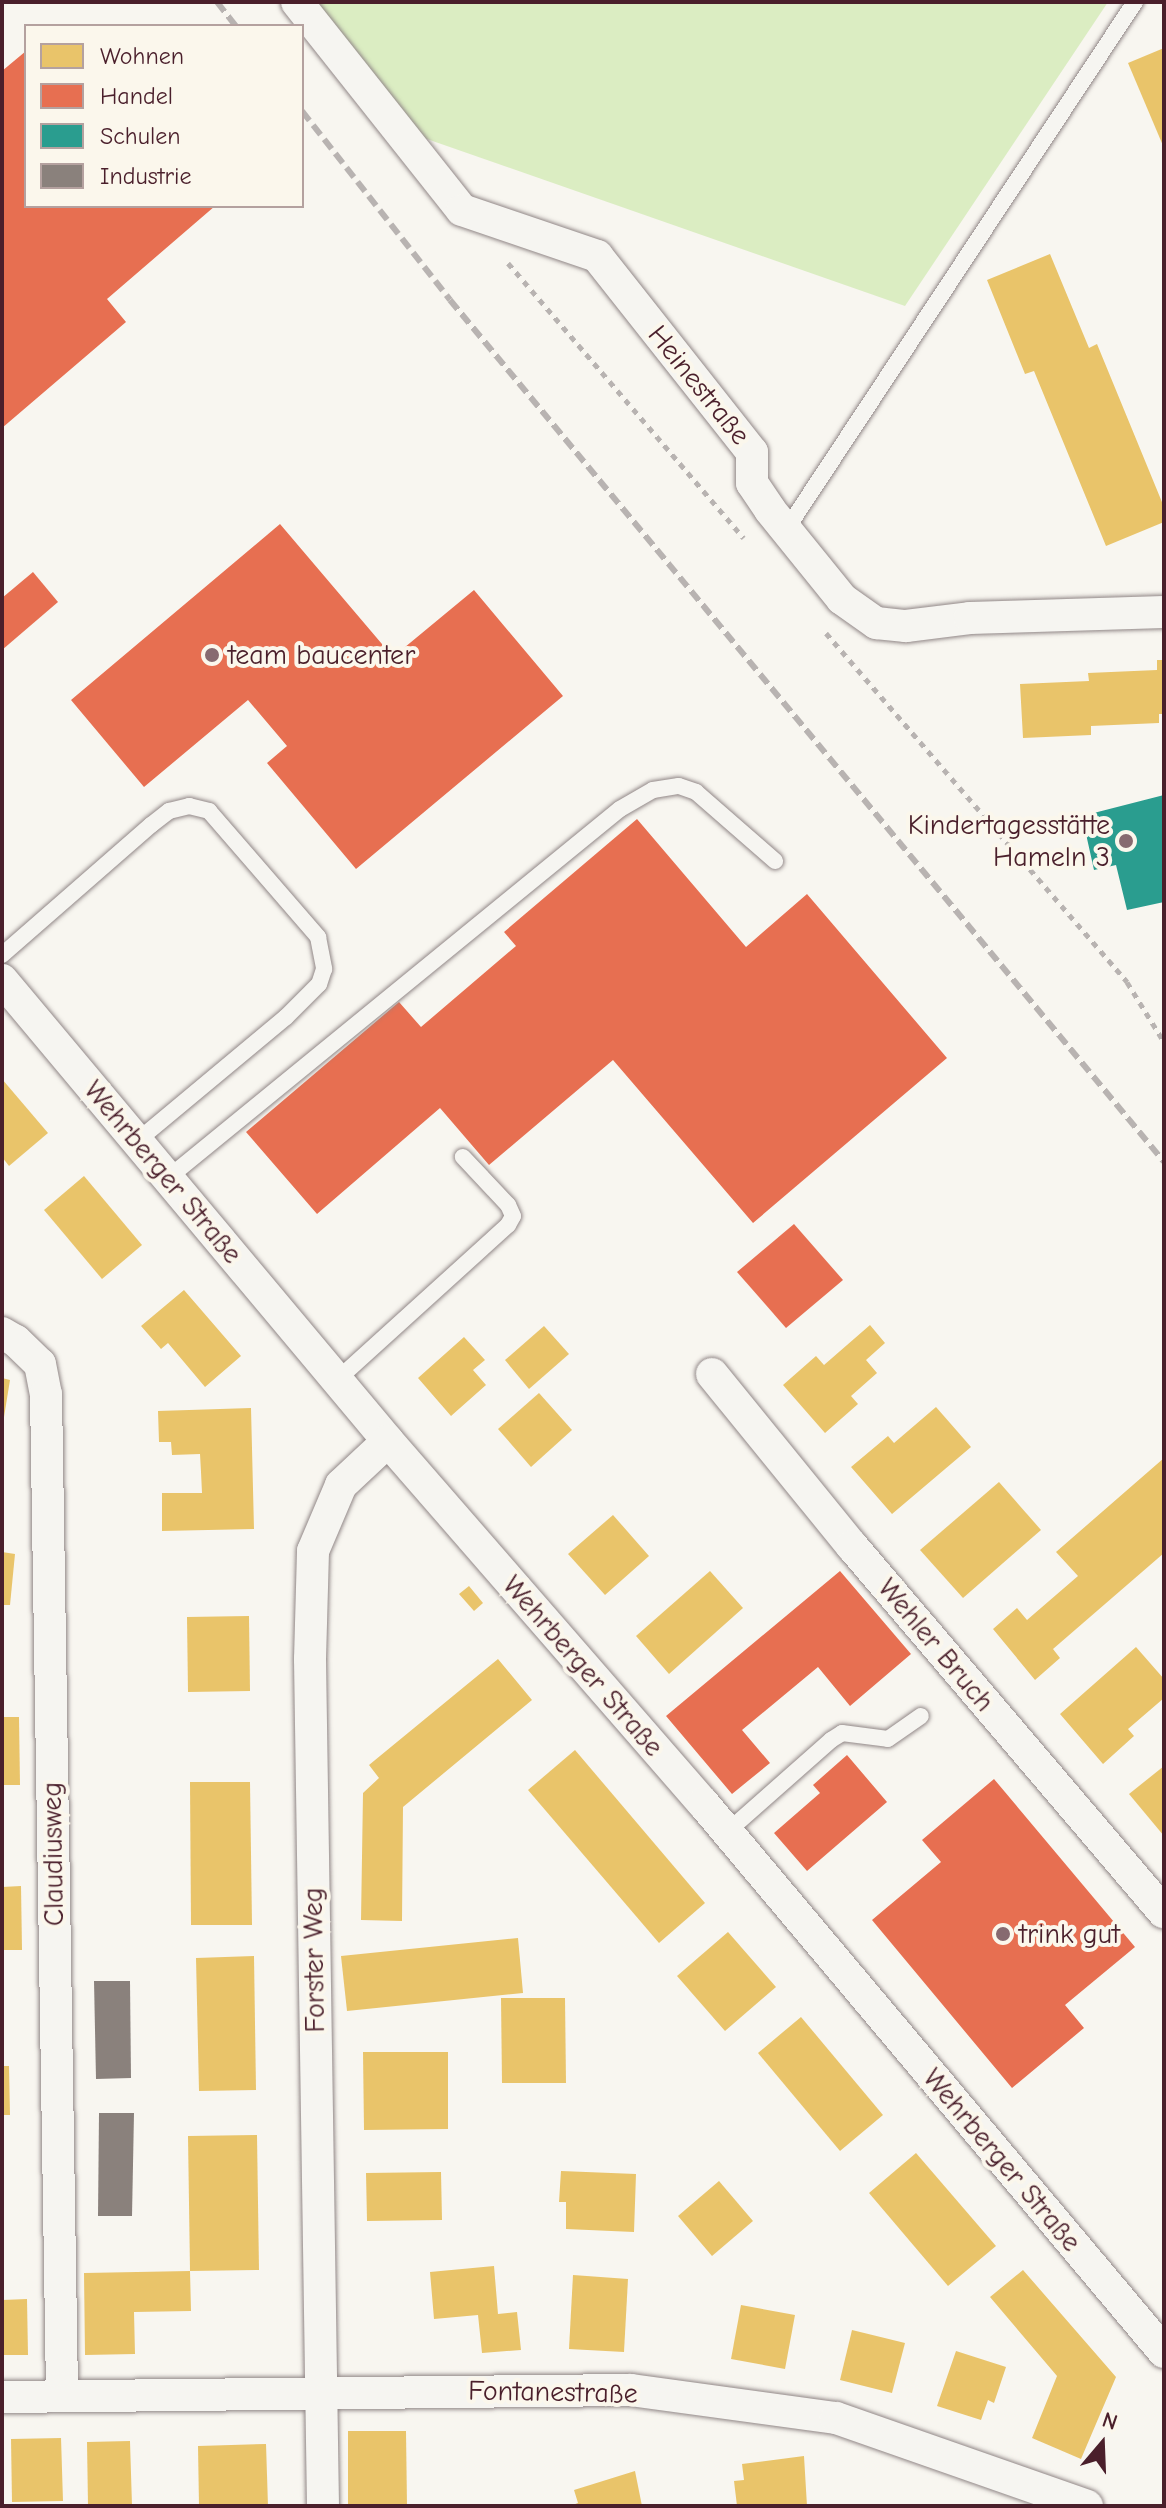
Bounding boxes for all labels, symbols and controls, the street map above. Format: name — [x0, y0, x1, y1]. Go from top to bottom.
legend — [24, 24, 304, 208]
text: Wohnen — [100, 42, 184, 70]
text: Handel — [100, 82, 173, 110]
text: Schulen — [100, 122, 181, 150]
text: Industrie — [100, 162, 192, 190]
street label: Heinestraße — [641, 319, 757, 451]
place label: team baucenter — [228, 638, 415, 672]
marker: team baucenter — [203, 646, 221, 664]
place label: Kindertagesstätte Hameln 3 — [908, 808, 1110, 874]
marker: Kindertagesstätte Hameln 3 — [1117, 832, 1135, 850]
street label: Wehrberger Straße — [77, 1074, 249, 1270]
street label: Wehrberger Straße — [495, 1569, 671, 1763]
street label: Wehler Bruch — [871, 1572, 1001, 1718]
street label: Claudiusweg — [35, 1782, 71, 1926]
street label: Forster Weg — [296, 1887, 332, 2033]
place label: trink gut — [1019, 1917, 1120, 1951]
marker: trink gut — [994, 1925, 1012, 1943]
street label: Wehrberger Straße — [916, 2062, 1088, 2258]
street label: Fontanestraße — [468, 2374, 638, 2410]
north arrow — [1062, 2404, 1142, 2484]
text: N — [1099, 2407, 1121, 2436]

